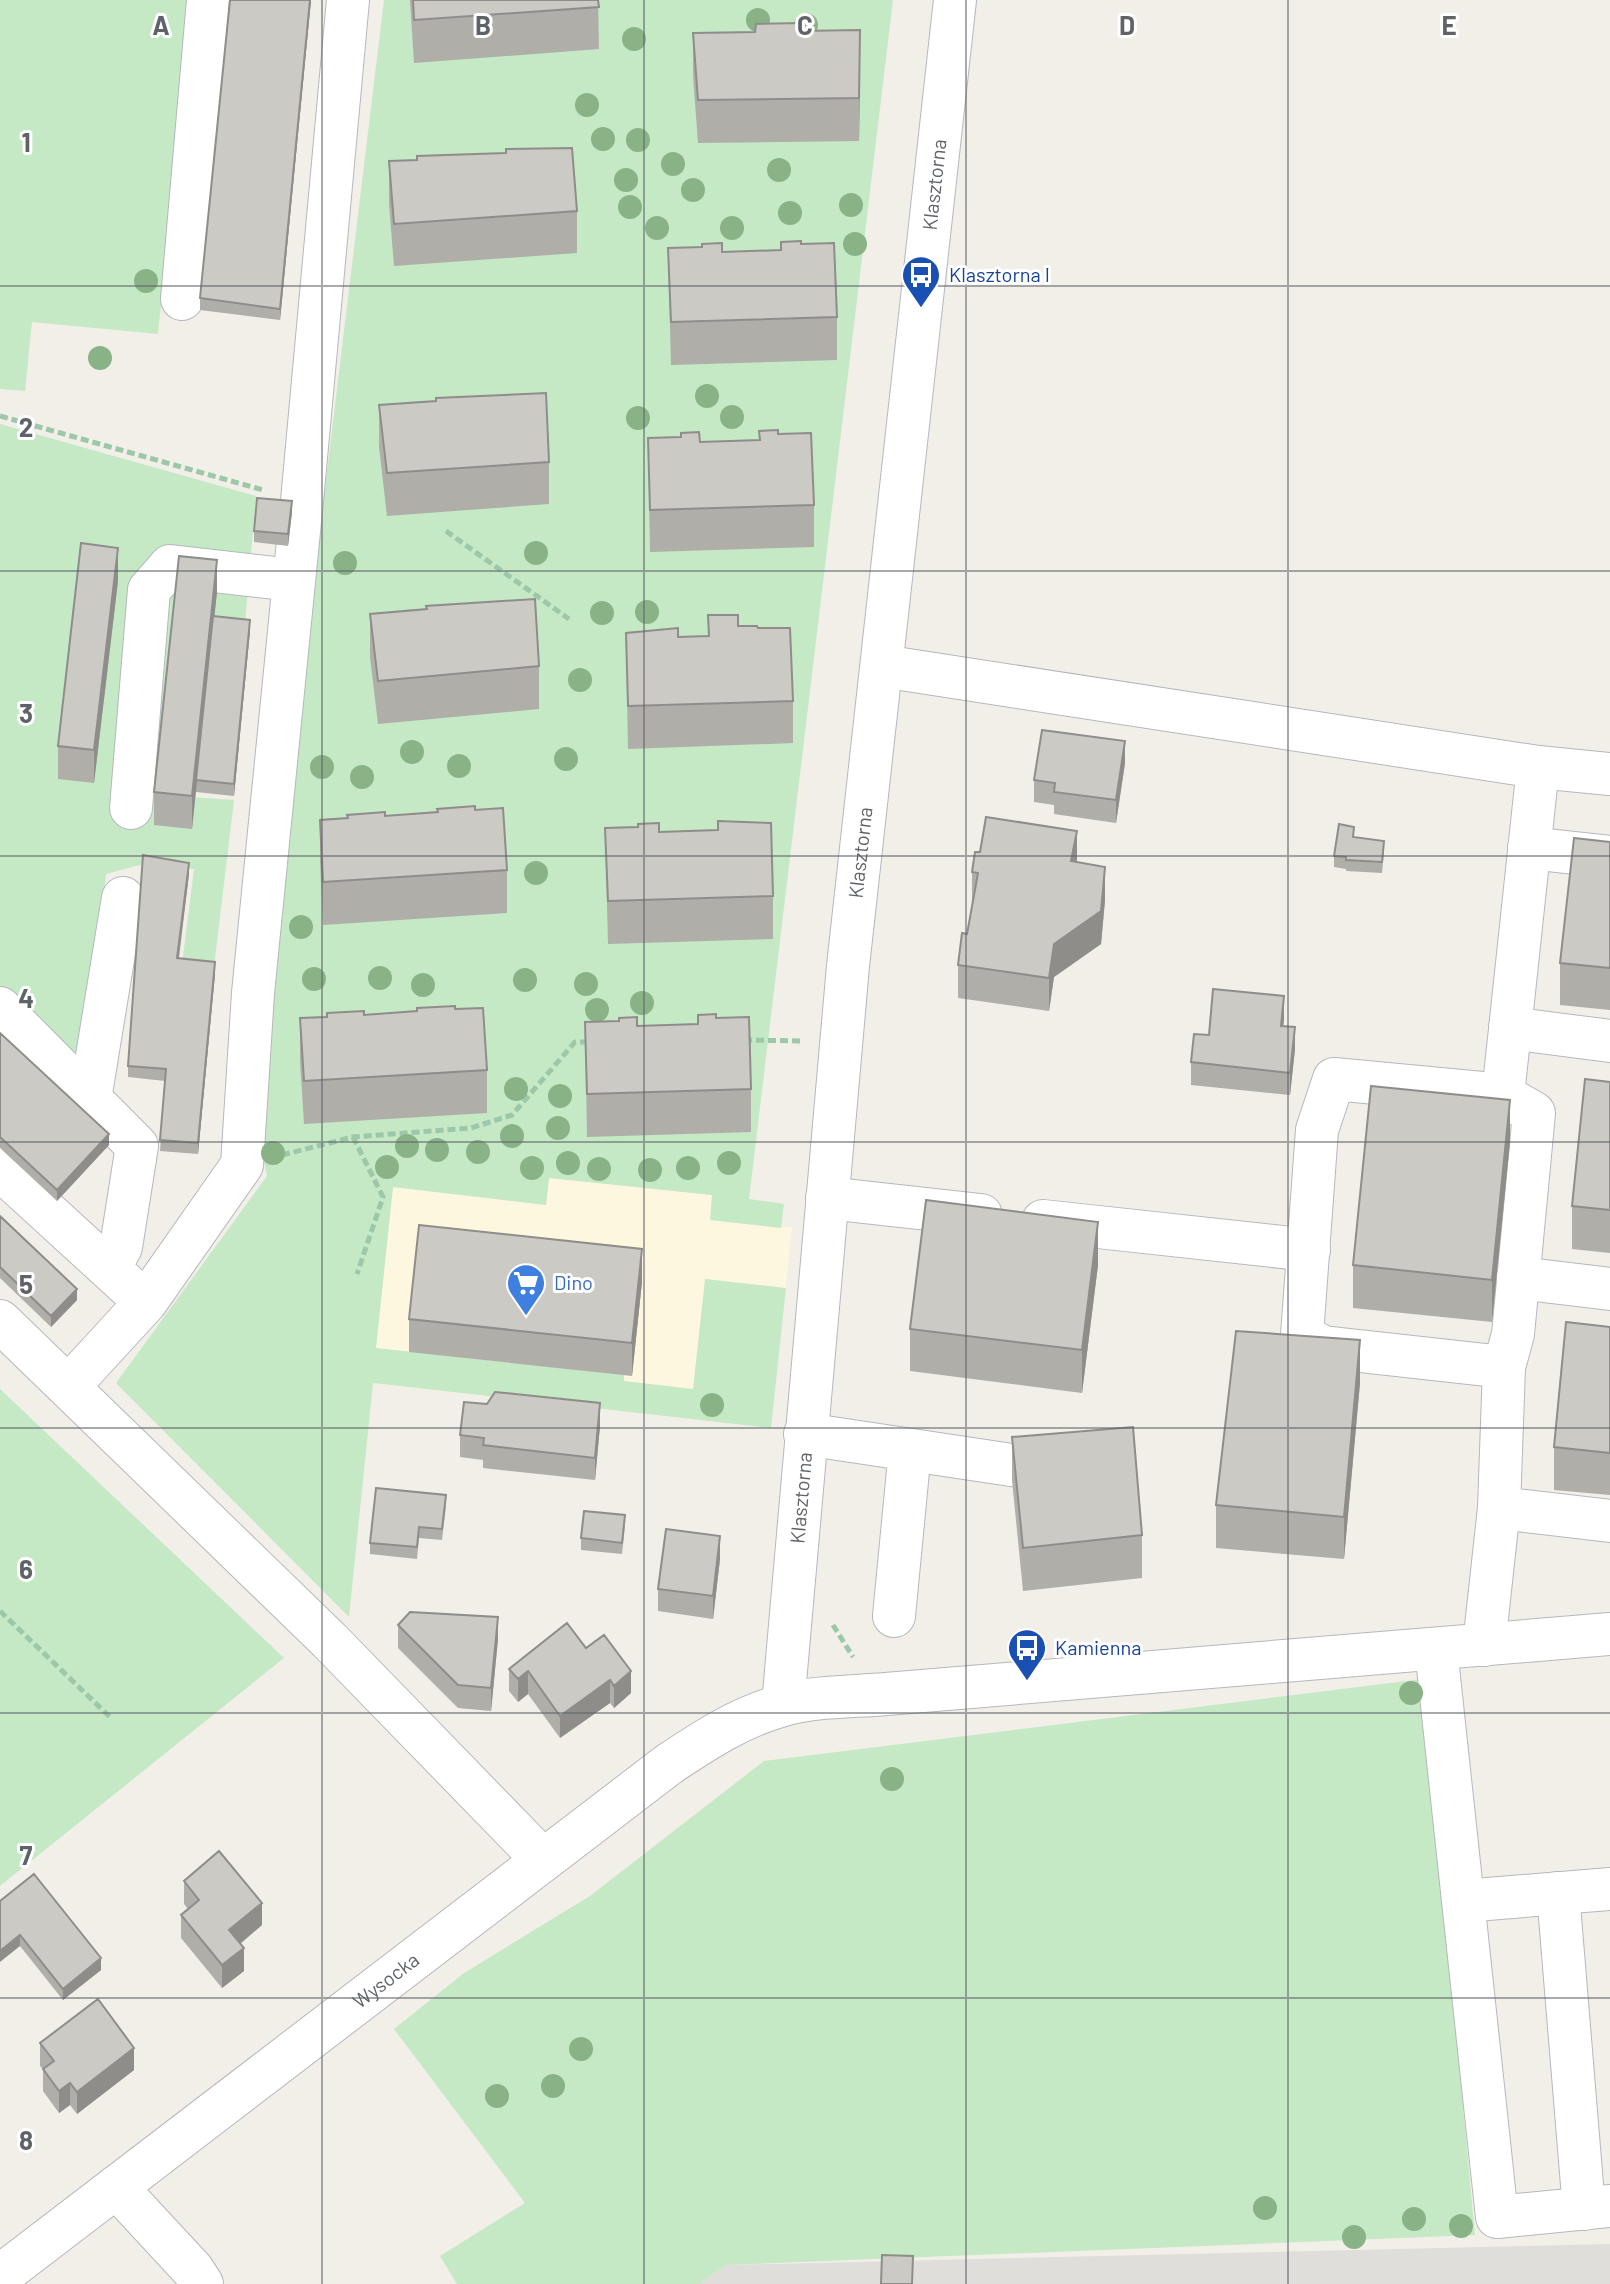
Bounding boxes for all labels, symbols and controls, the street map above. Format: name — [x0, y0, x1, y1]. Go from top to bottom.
text: A — [152, 9, 170, 40]
text: B — [475, 9, 491, 40]
text: C — [797, 9, 813, 40]
text: D — [1119, 9, 1135, 40]
text: E — [1441, 9, 1457, 40]
text: 1 — [21, 126, 31, 157]
street label: Klasztorna — [917, 138, 951, 231]
bus stop icon: Klasztorna I — [900, 254, 942, 309]
place label: Klasztorna I — [949, 262, 1050, 286]
text: 2 — [19, 411, 33, 442]
text: 3 — [19, 697, 33, 728]
street label: Klasztorna — [843, 805, 877, 899]
text: 4 — [18, 982, 34, 1013]
supermarket icon: Dino — [505, 1262, 547, 1317]
text: 5 — [19, 1268, 33, 1299]
place label: Dino — [554, 1270, 593, 1294]
street label: Klasztorna — [784, 1451, 816, 1544]
text: 6 — [19, 1553, 33, 1584]
bus stop icon: Kamienna — [1006, 1627, 1048, 1682]
place label: Kamienna — [1055, 1635, 1142, 1659]
text: 7 — [20, 1839, 33, 1870]
street label: Wysocka — [347, 1947, 423, 2013]
text: 8 — [19, 2124, 33, 2155]

